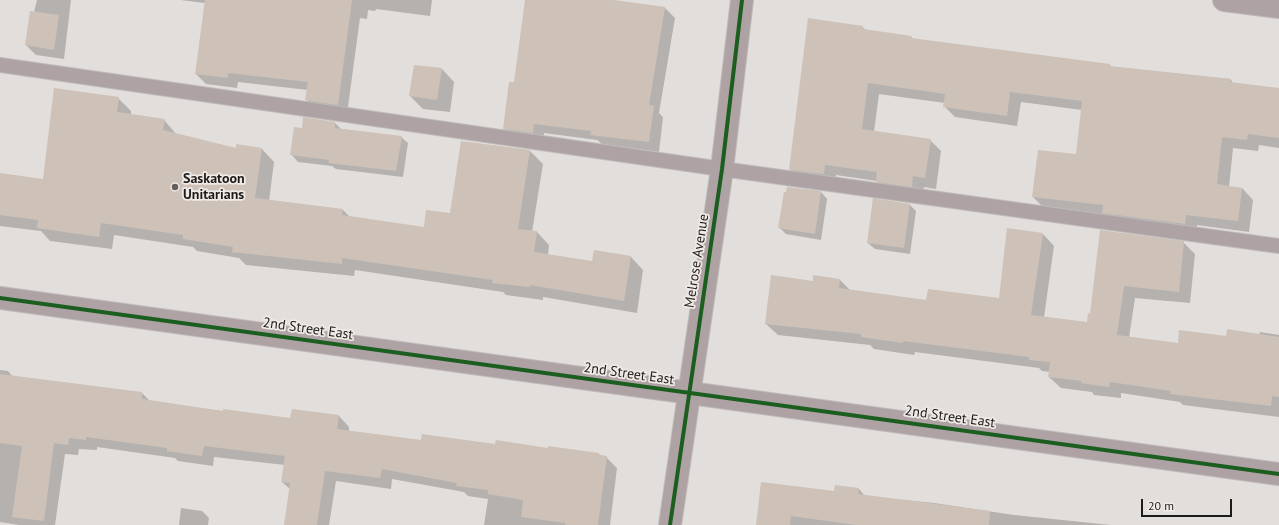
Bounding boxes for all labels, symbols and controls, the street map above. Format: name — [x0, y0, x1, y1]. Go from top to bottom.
place label: Saskatoon Unitarians — [183, 171, 245, 204]
marker: Saskatoon Unitarians — [170, 182, 180, 192]
street label: Melrose Avenue — [681, 213, 713, 309]
street label: 2nd Street East — [262, 314, 354, 344]
street label: 2nd Street East — [583, 359, 675, 389]
street label: 2nd Street East — [904, 402, 996, 432]
scale bar — [1143, 491, 1234, 517]
text: 20 m — [1148, 498, 1174, 513]

